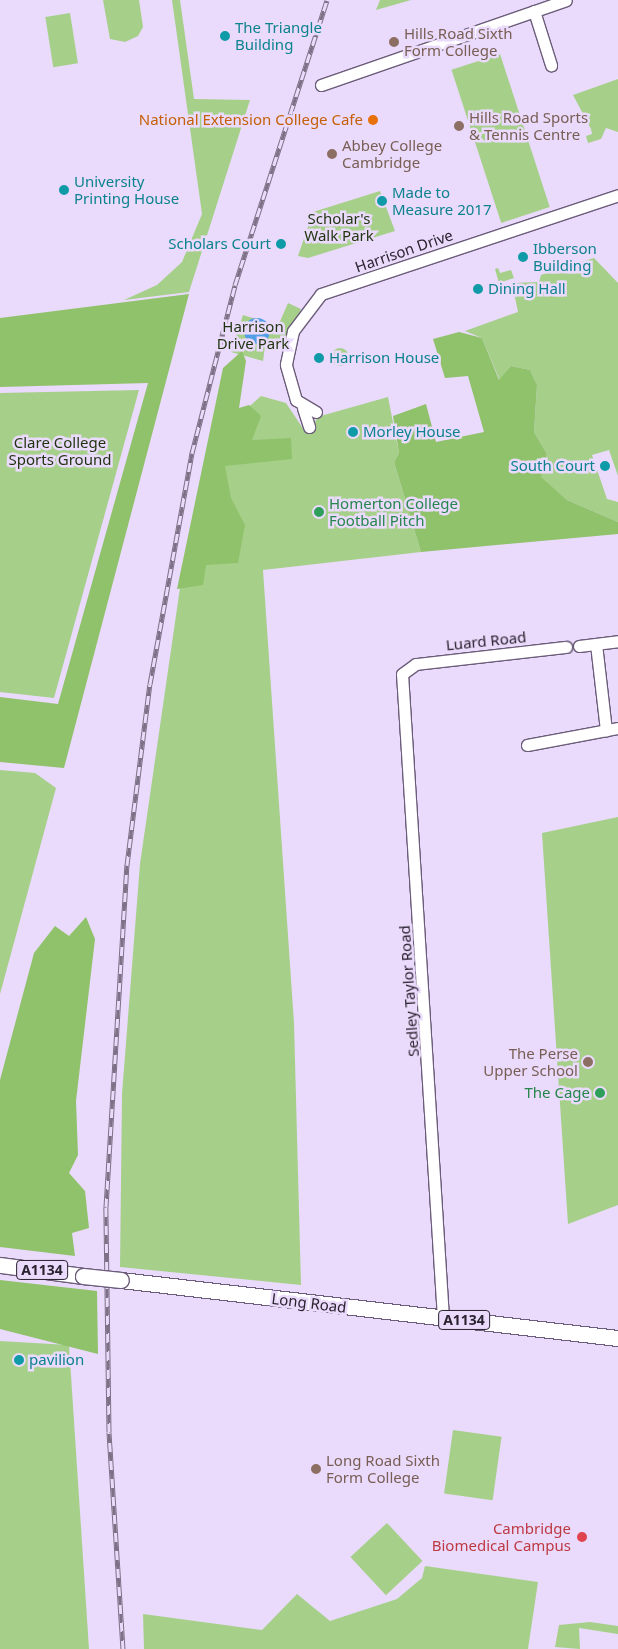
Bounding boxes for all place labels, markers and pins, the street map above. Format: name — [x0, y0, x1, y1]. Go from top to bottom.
place label: The Triangle Building — [235, 18, 322, 53]
place label: Hills Road Sixth Form College — [404, 24, 512, 59]
marker: The Triangle Building — [219, 30, 231, 42]
marker: Hills Road Sixth Form College — [388, 36, 400, 48]
place label: Hills Road Sports & Tennis Centre — [469, 108, 588, 143]
place label: National Extension College Cafe — [139, 111, 363, 129]
marker: National Extension College Cafe — [367, 114, 379, 126]
marker: Hills Road Sports & Tennis Centre — [453, 120, 465, 132]
place label: Abbey College Cambridge — [342, 136, 442, 171]
marker: Abbey College Cambridge — [326, 148, 338, 160]
place label: University Printing House — [74, 172, 179, 207]
place label: Made to Measure 2017 — [392, 183, 492, 218]
marker: University Printing House — [58, 184, 70, 196]
marker: Made to Measure 2017 — [376, 195, 388, 207]
place label: Scholars Court — [168, 235, 271, 253]
marker: Scholars Court — [275, 238, 287, 250]
place label: Ibberson Building — [533, 239, 597, 274]
marker: Ibberson Building — [517, 251, 529, 263]
place label: Dining Hall — [488, 280, 566, 298]
marker: Dining Hall — [472, 283, 484, 295]
place label: Harrison House — [329, 349, 439, 367]
marker: Harrison House — [313, 352, 325, 364]
place label: Morley House — [363, 423, 461, 441]
marker: Morley House — [347, 426, 359, 438]
place label: South Court — [510, 457, 595, 475]
marker: South Court — [599, 460, 611, 472]
place label: Homerton College Football Pitch — [329, 494, 458, 529]
marker: Homerton College Football Pitch — [313, 506, 325, 518]
place label: The Perse Upper School — [483, 1044, 578, 1079]
marker: The Perse Upper School — [582, 1056, 594, 1068]
place label: The Cage — [524, 1084, 590, 1102]
marker: The Cage — [594, 1087, 606, 1099]
place label: pavilion — [29, 1351, 84, 1369]
marker: pavilion — [13, 1354, 25, 1366]
place label: Long Road Sixth Form College — [326, 1451, 440, 1486]
marker: Long Road Sixth Form College — [310, 1463, 322, 1475]
place label: Cambridge Biomedical Campus — [432, 1519, 571, 1554]
marker: Cambridge Biomedical Campus — [575, 1530, 589, 1544]

